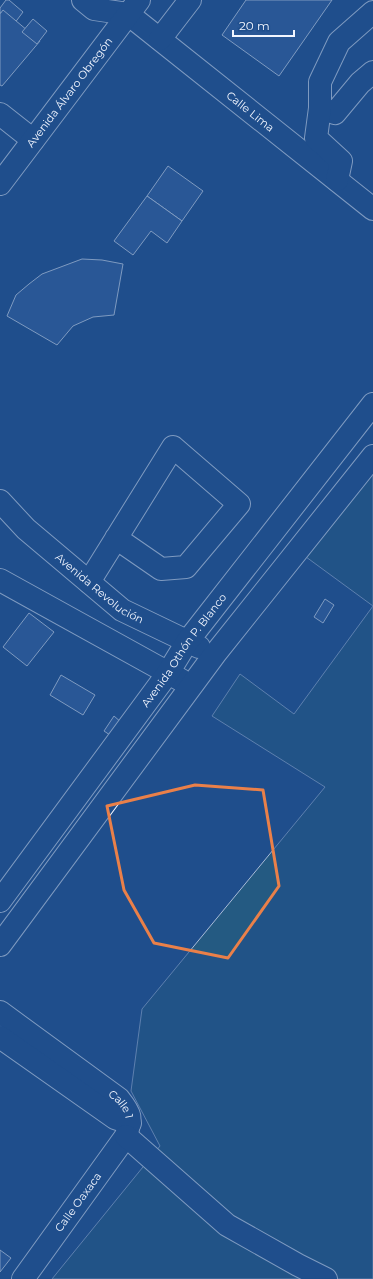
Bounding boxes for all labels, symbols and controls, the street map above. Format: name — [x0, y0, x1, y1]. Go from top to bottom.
scale bar — [233, 12, 294, 38]
text: 20 m — [239, 18, 270, 33]
street label: Avenida Álvaro Obregón — [23, 35, 115, 150]
street label: Calle Lima — [224, 88, 277, 135]
street label: Avenida Revolución — [53, 550, 146, 626]
street label: Avenida Othón P. Blanco — [138, 590, 229, 710]
street label: Calle 1 — [106, 1087, 137, 1120]
street label: Calle Oaxaca — [52, 1169, 104, 1235]

